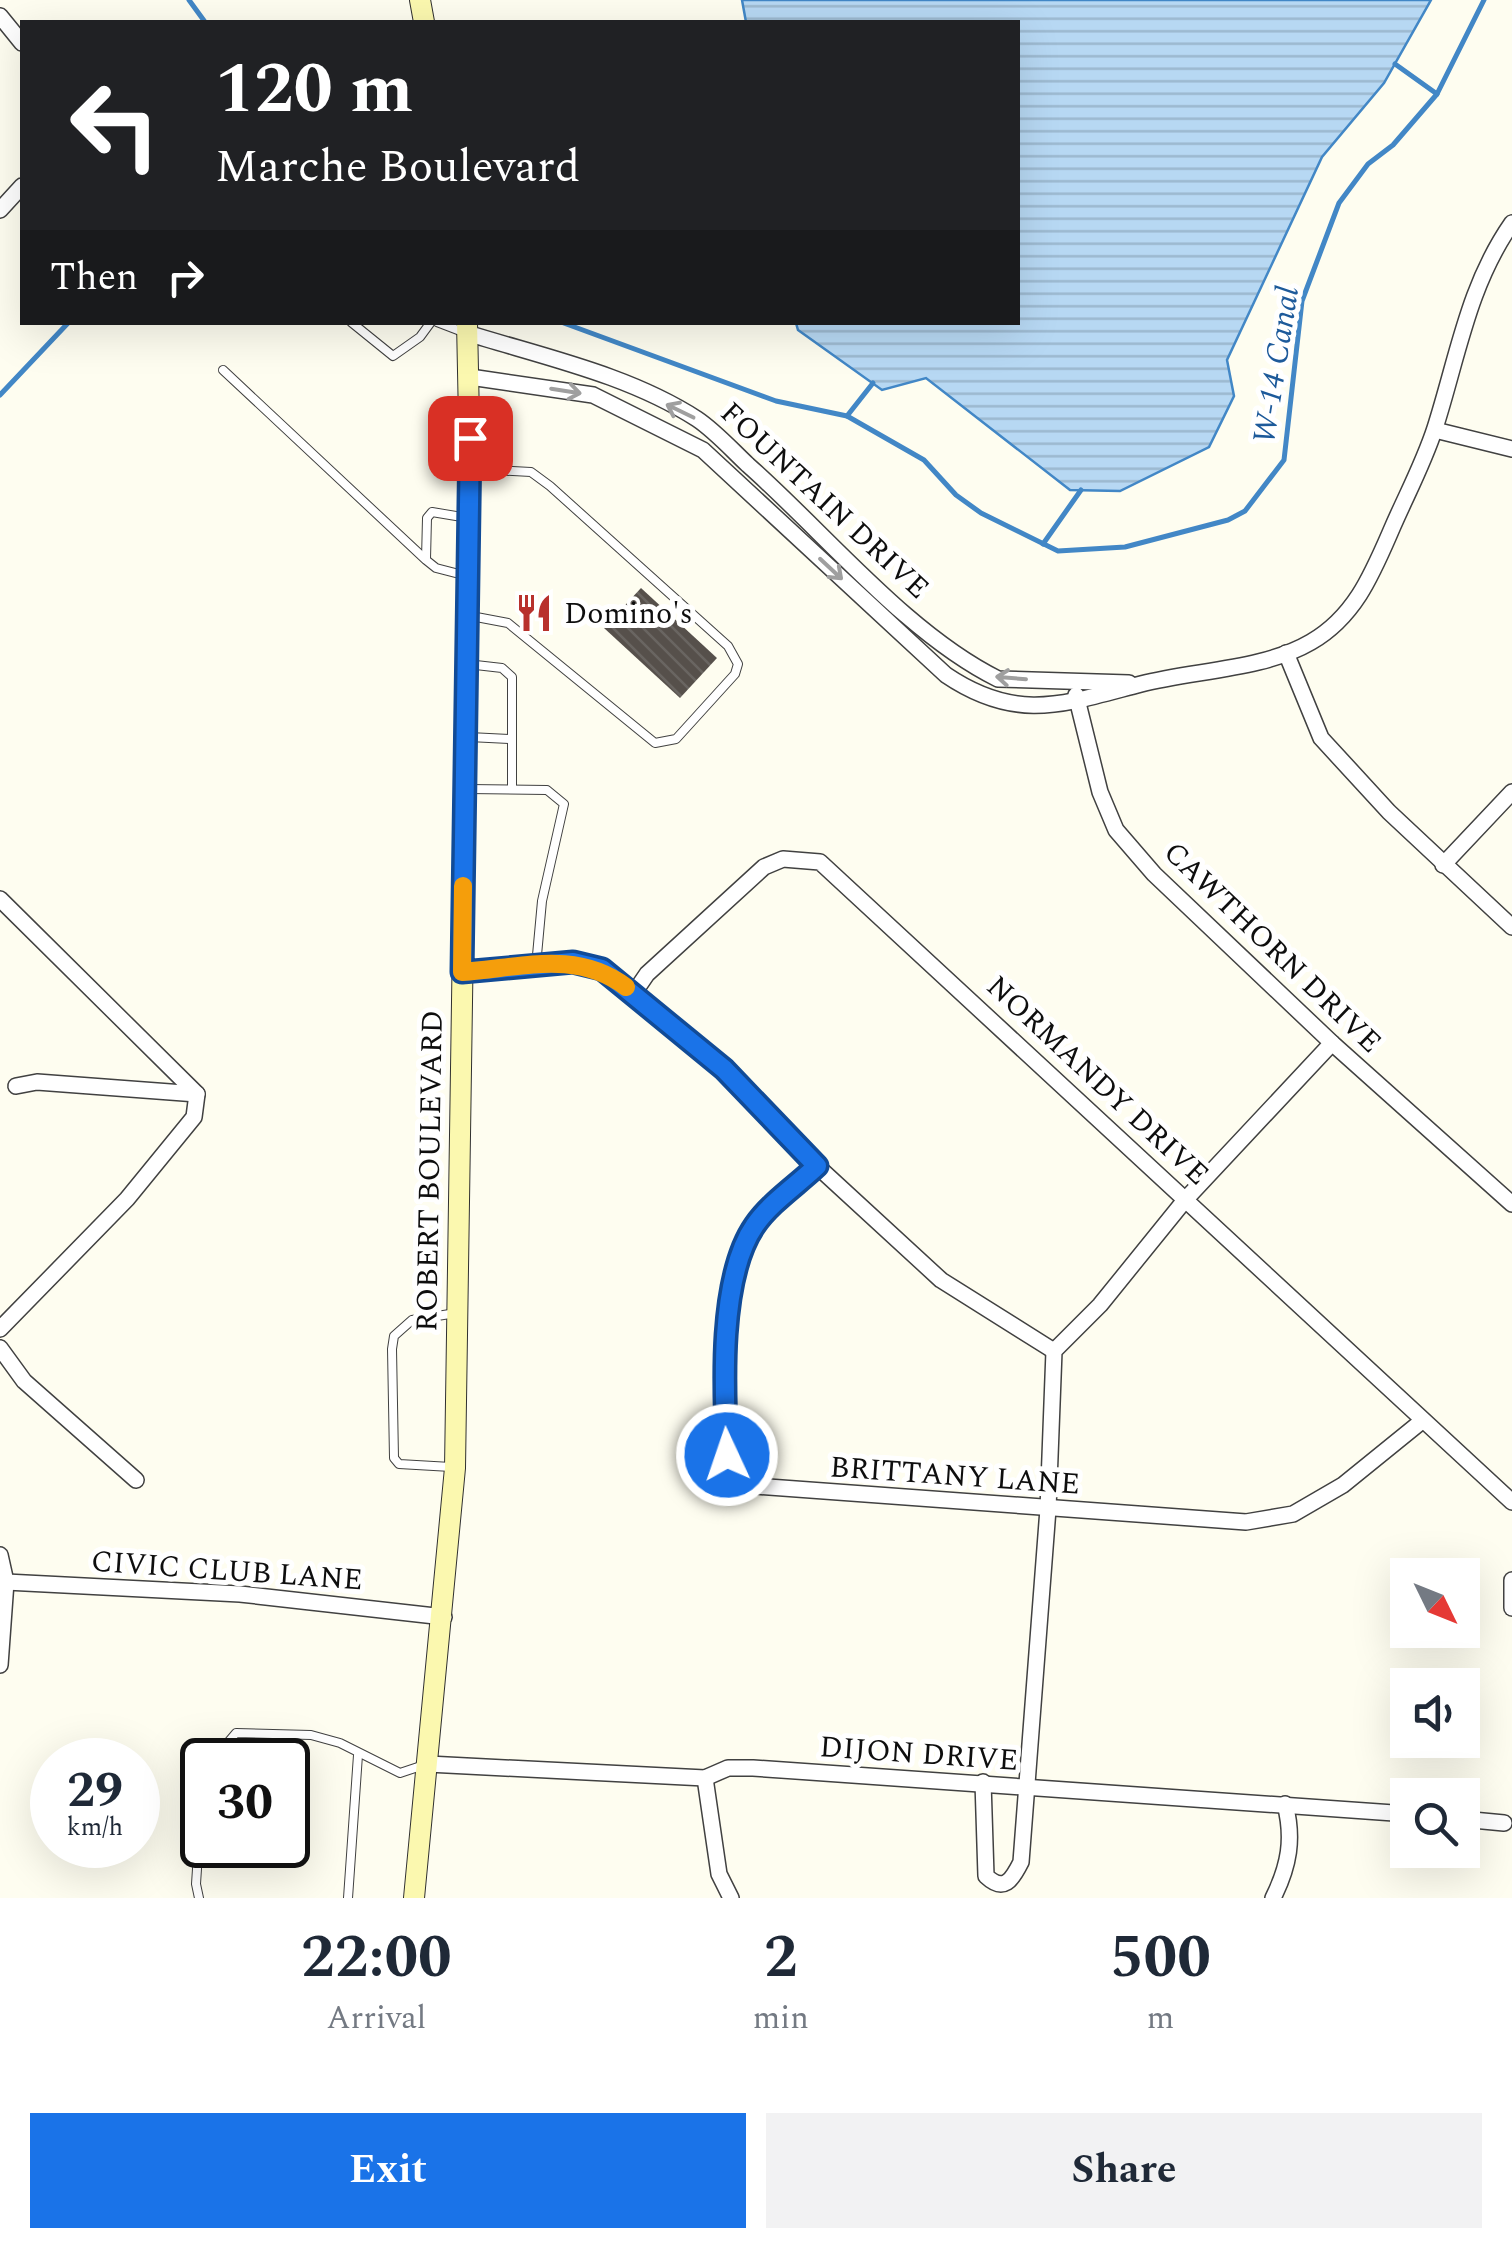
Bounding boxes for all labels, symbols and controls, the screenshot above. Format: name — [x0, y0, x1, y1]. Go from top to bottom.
text: 120 m — [215, 37, 413, 143]
icon: left — [50, 60, 180, 190]
text: Marche Boulevard — [215, 133, 580, 202]
text: Then — [50, 249, 138, 307]
icon: right — [158, 250, 213, 305]
water label: W-14 Canal — [1240, 283, 1313, 448]
one-way arrow — [550, 383, 582, 401]
street label: FOUNTAIN DRIVE — [709, 391, 940, 610]
pin — [428, 396, 513, 481]
one-way arrow — [666, 401, 696, 420]
icon: arrive — [443, 411, 498, 466]
one-way arrow — [819, 557, 843, 581]
place label: Domino's — [564, 591, 693, 637]
restaurant icon: Domino's — [513, 592, 555, 634]
one-way arrow — [995, 669, 1028, 688]
street label: CAWTHORN DRIVE — [1153, 831, 1392, 1064]
street label: NORMANDY DRIVE — [975, 965, 1219, 1197]
street label: ROBERT BOULEVARD — [404, 1010, 456, 1332]
position arrow — [675, 1403, 779, 1507]
street label: BRITTANY LANE — [828, 1444, 1082, 1508]
street label: CIVIC CLUB LANE — [90, 1539, 364, 1603]
north arrow — [1390, 1558, 1480, 1648]
map controls — [1390, 1558, 1480, 1868]
button: sound — [1390, 1668, 1480, 1758]
street label: DIJON DRIVE — [818, 1724, 1020, 1784]
speed limit sign: 30 — [180, 1738, 310, 1868]
text: 29 — [67, 1753, 123, 1829]
button: search — [1390, 1778, 1480, 1868]
text: km/h — [67, 1809, 123, 1847]
text: 22:00 — [301, 1912, 452, 2004]
text: 2 — [764, 1912, 798, 2004]
text: 500 — [1110, 1912, 1211, 2004]
text: Arrival — [327, 1994, 426, 2043]
text: min — [753, 1994, 809, 2043]
text: m — [1147, 1994, 1174, 2043]
button: Exit — [30, 2113, 746, 2228]
button: Share — [766, 2113, 1482, 2228]

